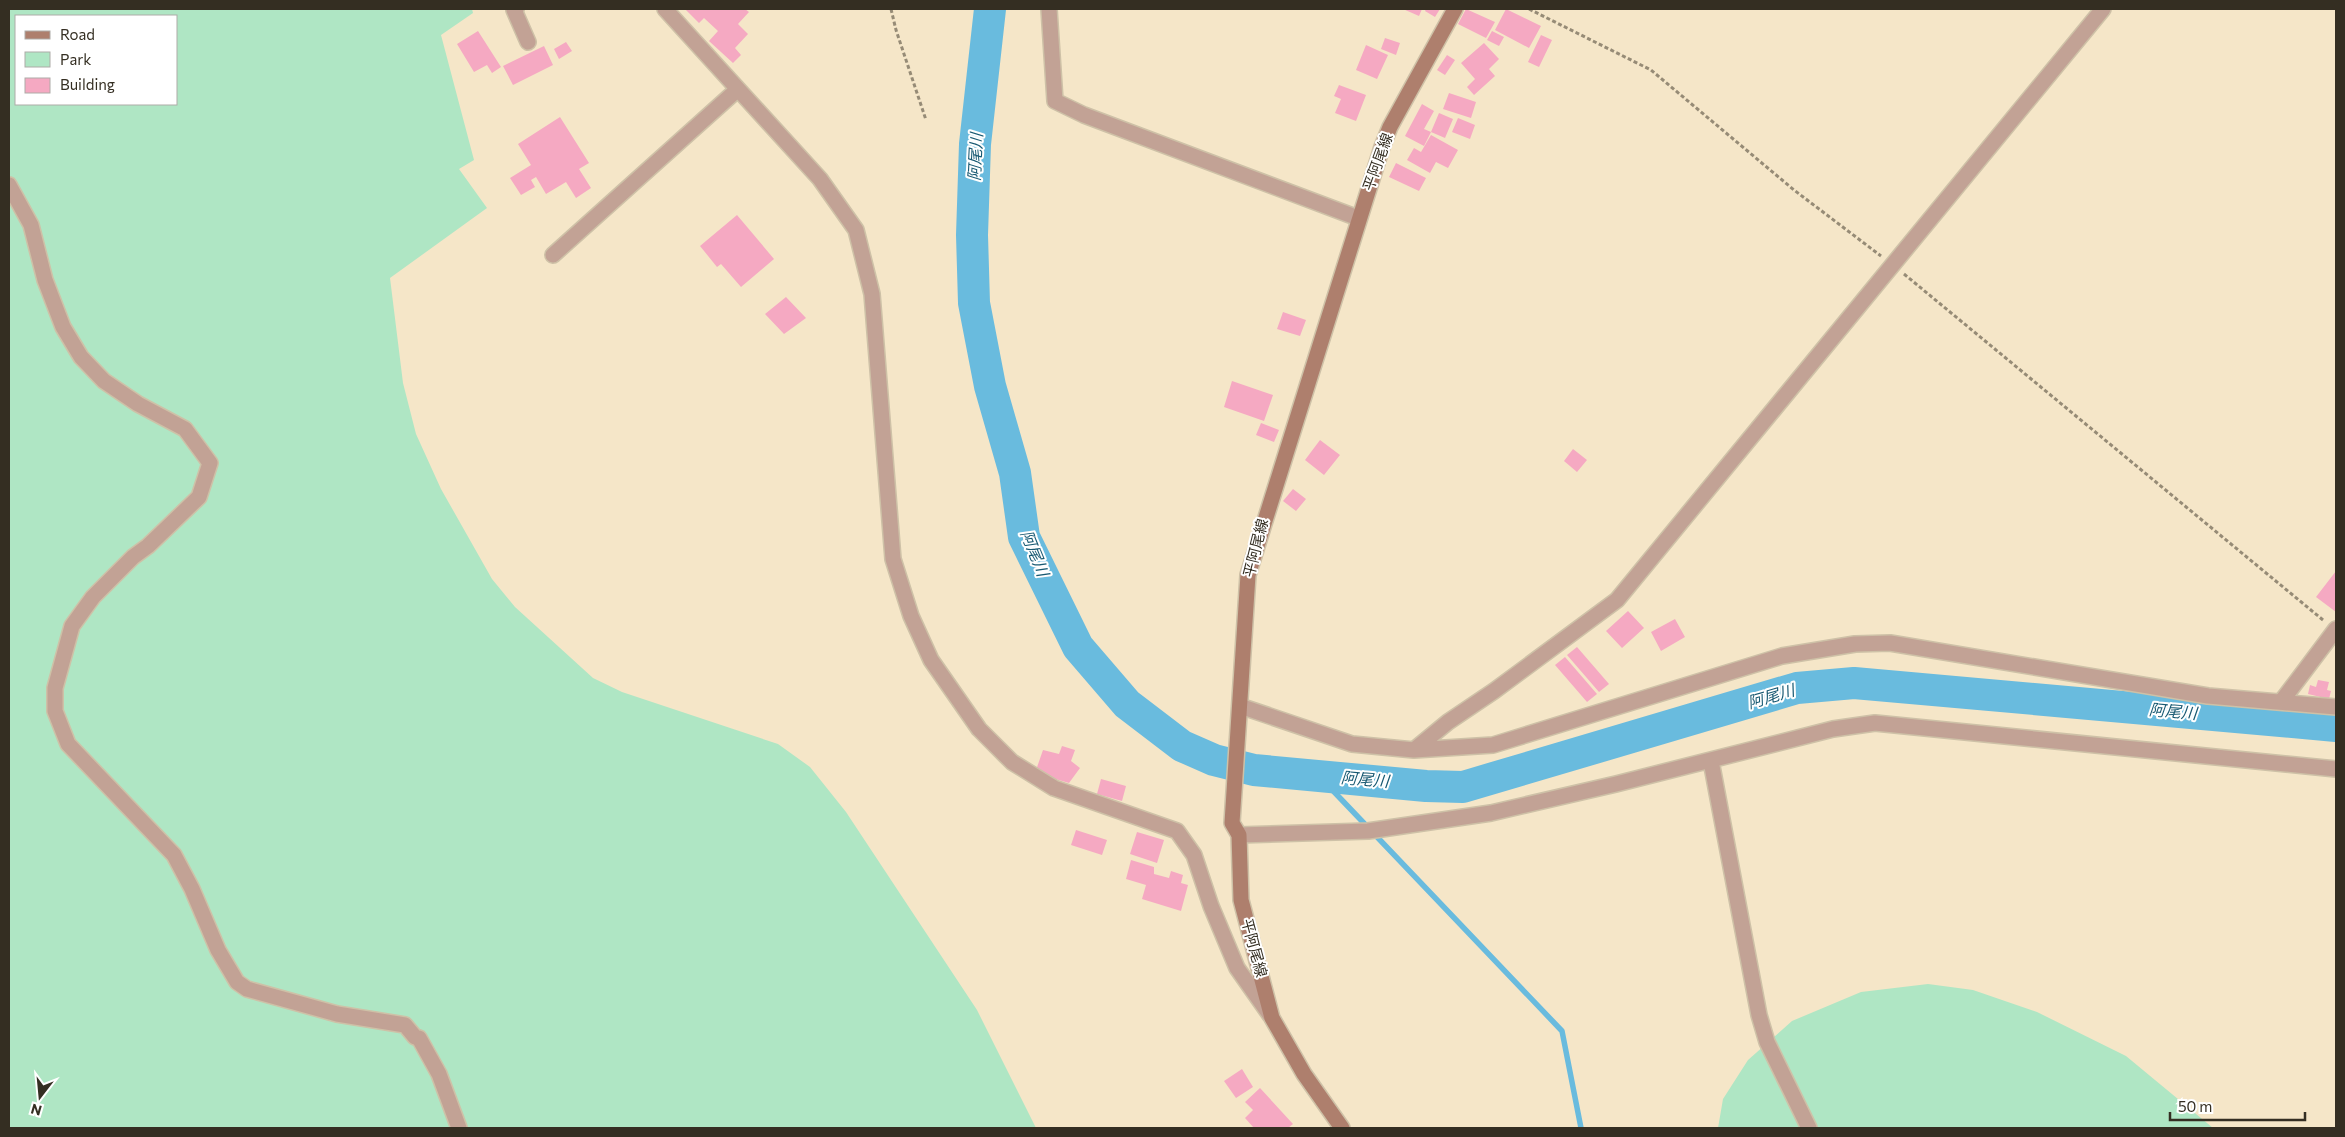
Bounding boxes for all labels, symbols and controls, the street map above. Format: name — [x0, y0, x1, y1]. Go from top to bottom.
legend — [15, 15, 178, 105]
text: Road — [60, 25, 95, 43]
text: Park — [60, 50, 91, 68]
text: Building — [60, 75, 115, 93]
street label: 平阿尾線 — [1358, 130, 1396, 193]
water label: 阿尾川 — [964, 131, 985, 181]
street label: 平阿尾線 — [1239, 516, 1271, 579]
water label: 阿尾川 — [1018, 527, 1054, 580]
water label: 阿尾川 — [1745, 679, 1798, 711]
water label: 阿尾川 — [2148, 699, 2200, 722]
water label: 阿尾川 — [1340, 767, 1392, 790]
street label: 平阿尾線 — [1239, 916, 1271, 979]
north arrow — [15, 1072, 65, 1122]
scale bar — [2170, 1090, 2305, 1122]
text: 50 m — [2178, 1097, 2212, 1115]
text: N — [29, 1100, 44, 1120]

